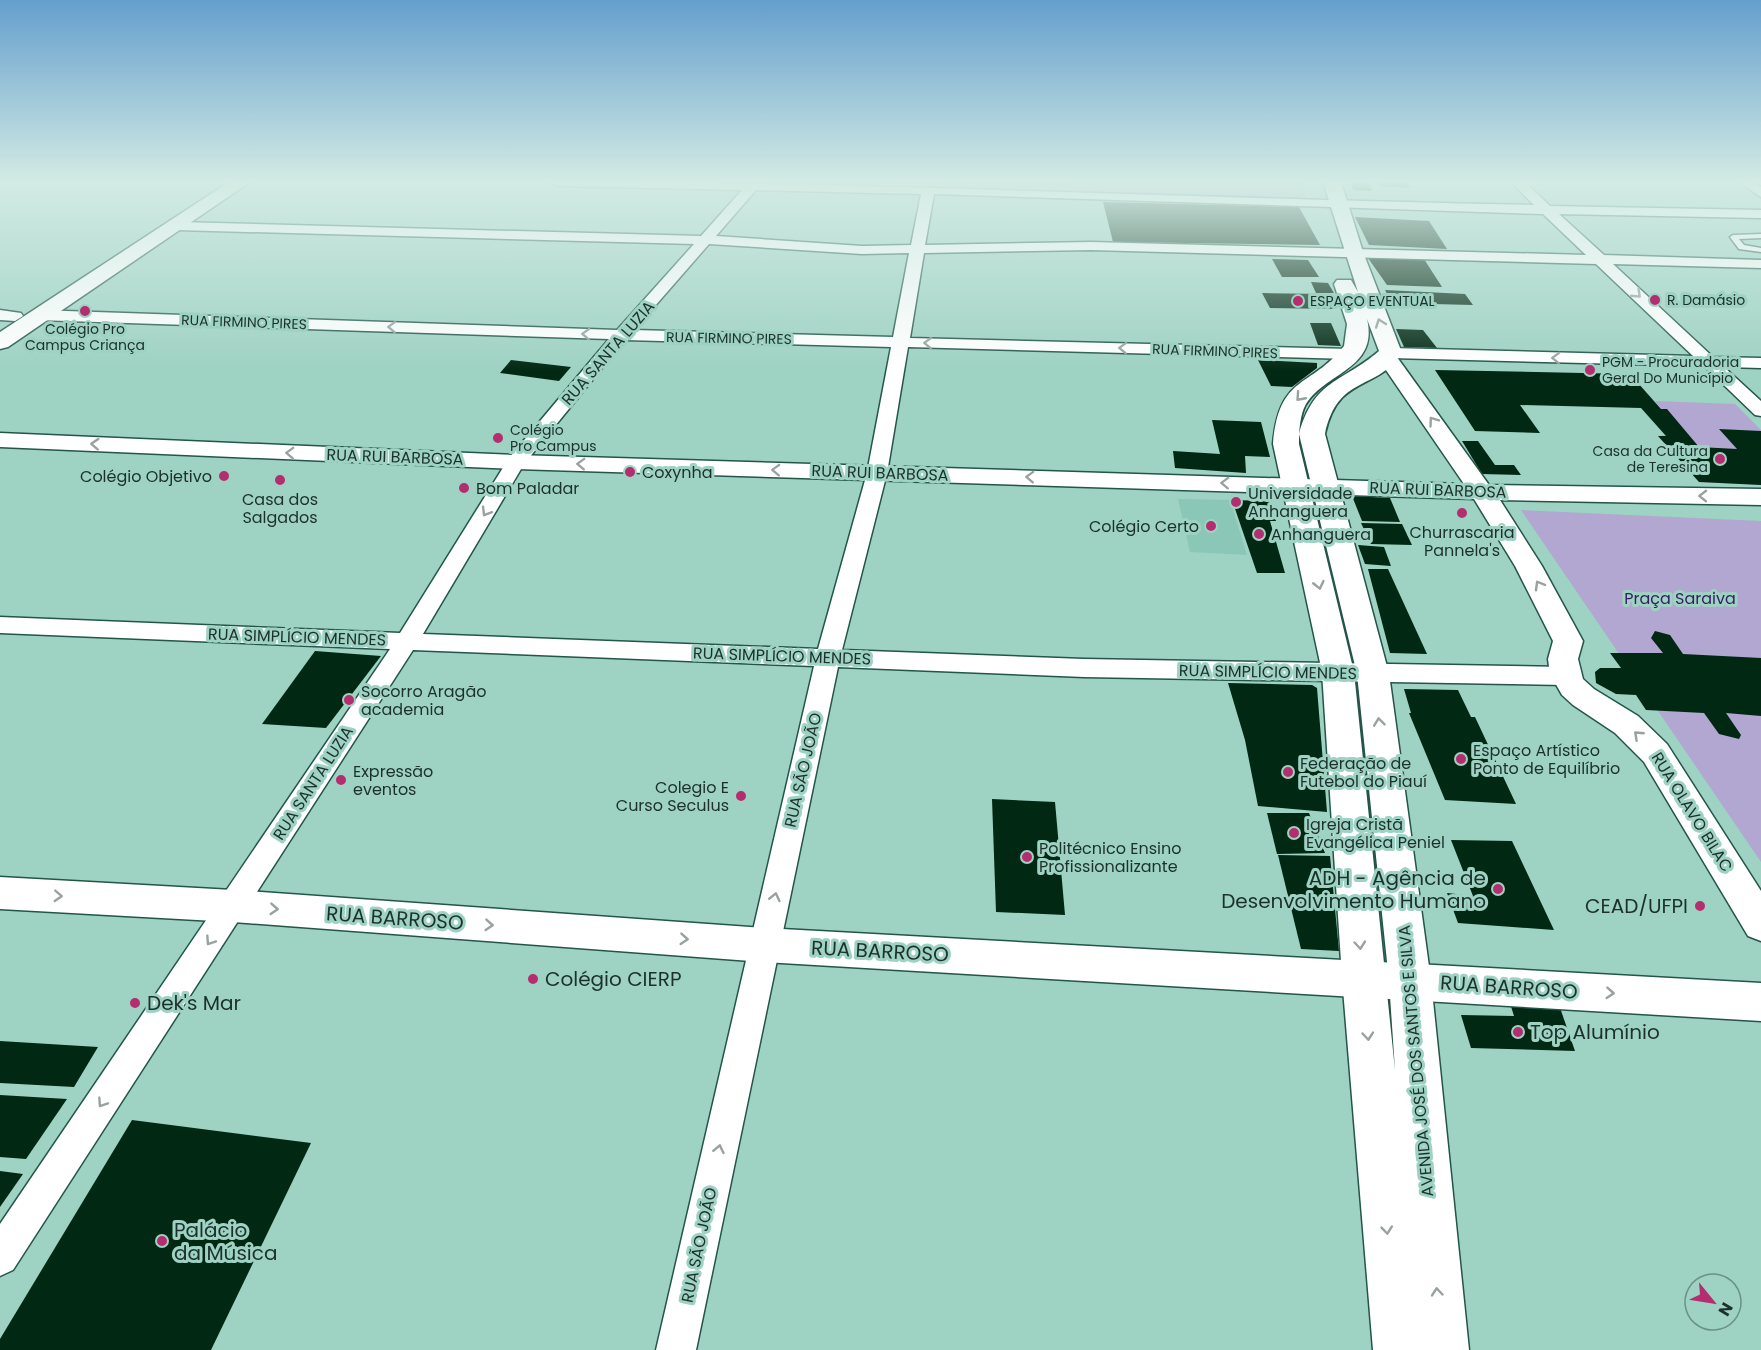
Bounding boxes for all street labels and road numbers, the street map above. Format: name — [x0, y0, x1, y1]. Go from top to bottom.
street label: RUA SANTA LUZIA — [556, 296, 660, 410]
street label: RUA FIRMINO PIRES — [181, 310, 307, 334]
street label: RUA FIRMINO PIRES — [666, 327, 792, 349]
street label: RUA FIRMINO PIRES — [1152, 339, 1278, 363]
street label: RUA RUI BARBOSA — [326, 443, 464, 471]
street label: RUA RUI BARBOSA — [811, 459, 949, 487]
street label: RUA RUI BARBOSA — [1369, 476, 1507, 504]
street label: RUA SIMPLÍCIO MENDES — [208, 622, 386, 652]
street label: RUA SIMPLÍCIO MENDES — [693, 641, 871, 671]
street label: RUA SIMPLÍCIO MENDES — [1179, 659, 1357, 685]
street label: RUA SÃO JOÃO — [779, 710, 827, 830]
street label: RUA SANTA LUZIA — [267, 721, 359, 845]
street label: RUA OLAVO BILAC — [1646, 748, 1738, 876]
street label: RUA BARROSO — [325, 899, 465, 937]
street label: AVENIDA JOSÉ DOS SANTOS E SILVA — [1393, 924, 1439, 1198]
street label: RUA BARROSO — [810, 933, 950, 969]
street label: RUA BARROSO — [1439, 968, 1579, 1006]
street label: RUA SÃO JOÃO — [676, 1185, 722, 1305]

